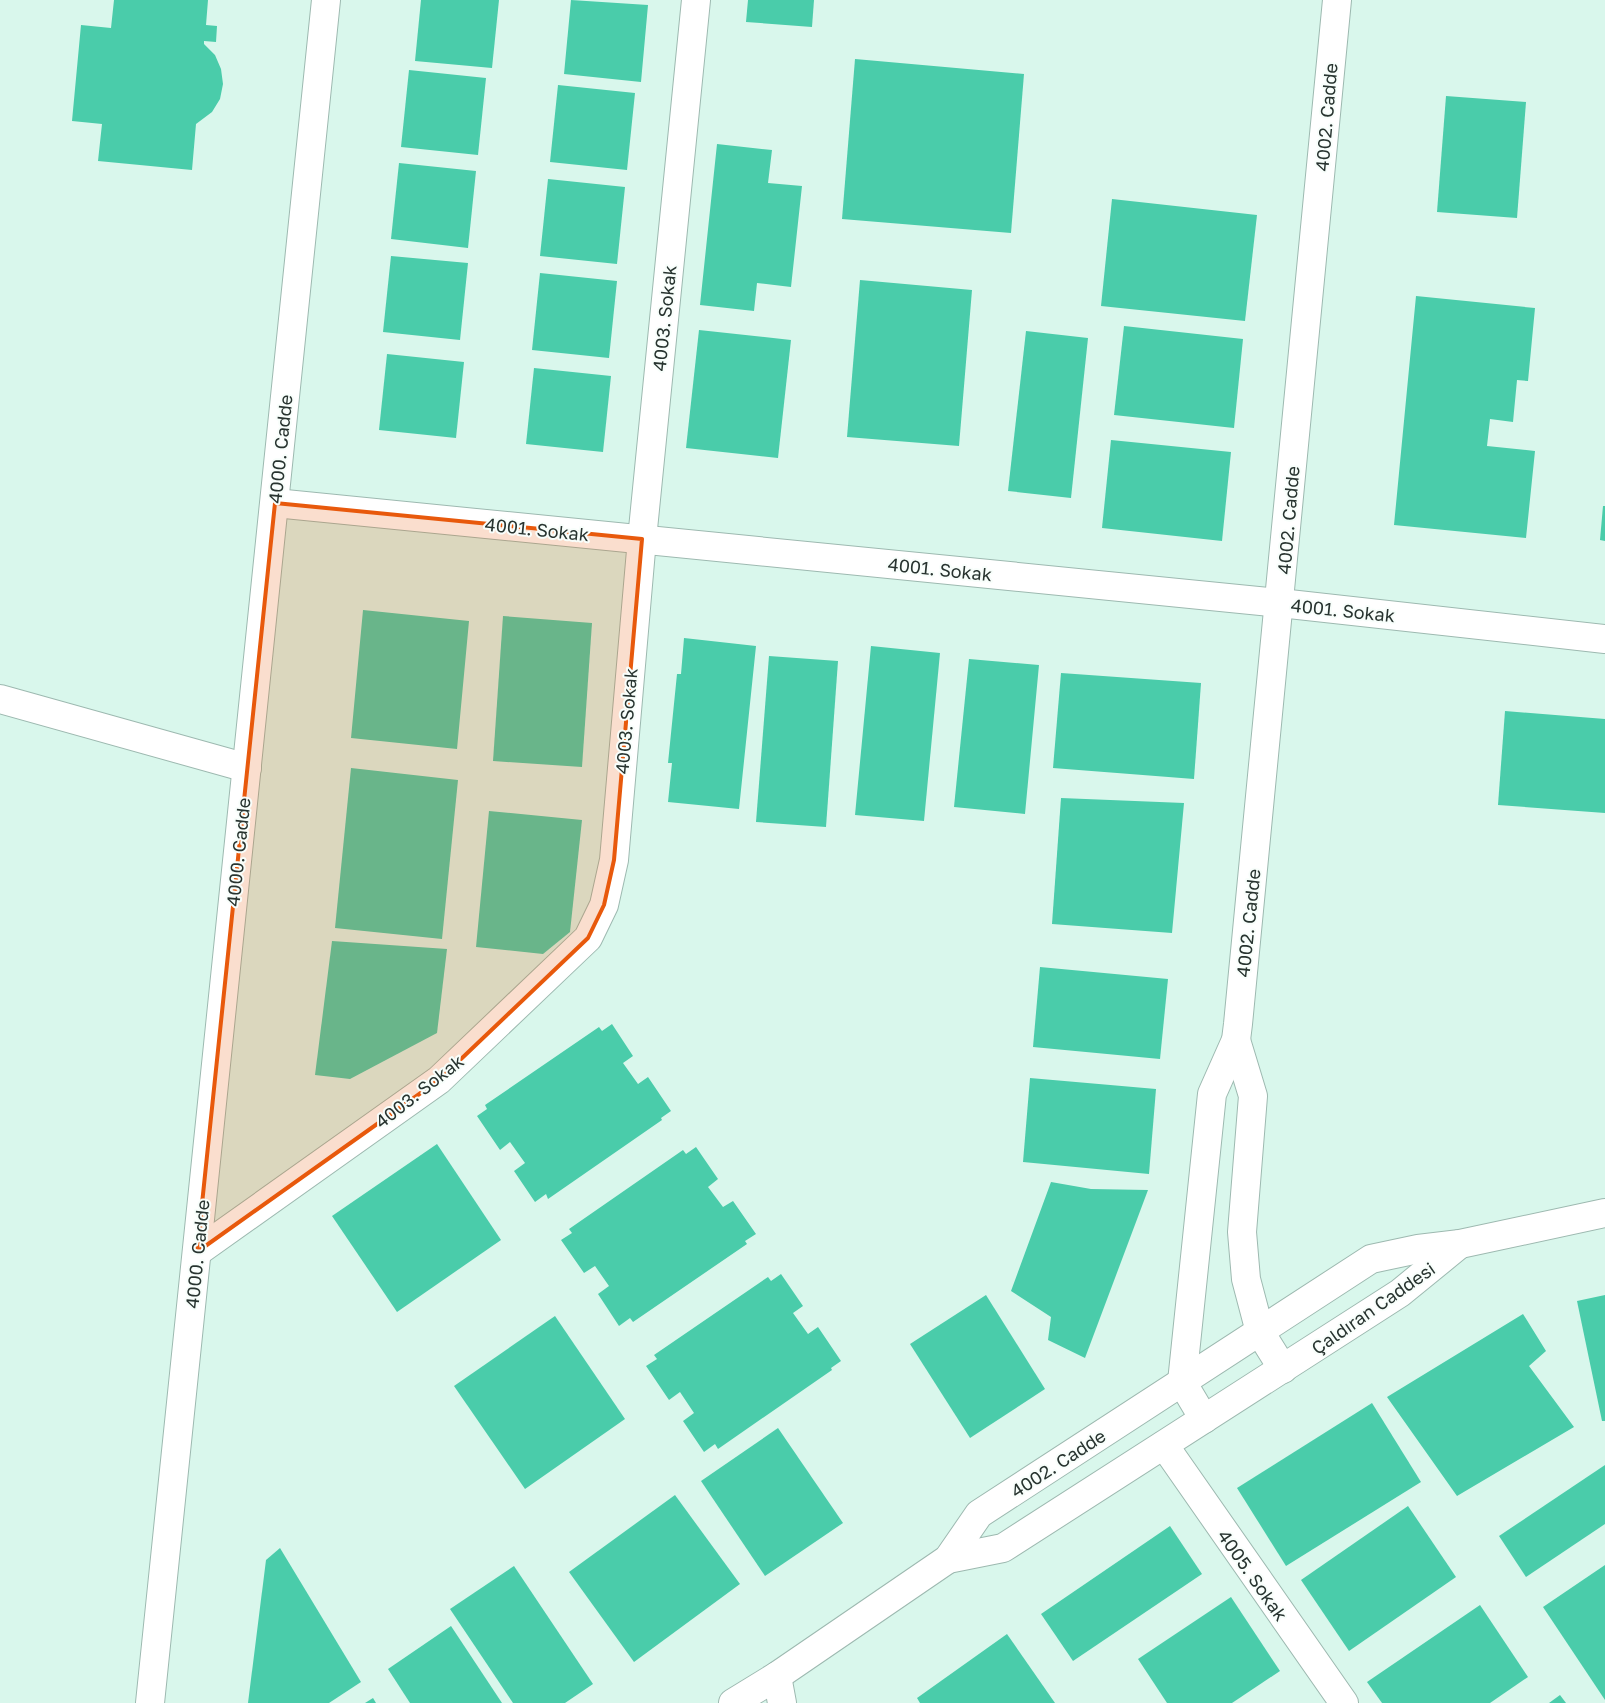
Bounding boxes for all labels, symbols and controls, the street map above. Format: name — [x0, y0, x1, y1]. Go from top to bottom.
street label: 4002. Cadde — [1310, 62, 1342, 172]
street label: 4003. Sokak — [647, 264, 681, 372]
street label: 4000. Cadde — [263, 393, 297, 505]
street label: 4002. Cadde — [1272, 465, 1304, 575]
street label: 4001. Sokak — [484, 513, 590, 545]
street label: 4001. Sokak — [887, 553, 993, 585]
street label: 4001. Sokak — [1290, 594, 1396, 626]
street label: 4003. Sokak — [610, 667, 642, 775]
street label: 4000. Cadde — [221, 796, 255, 908]
street label: 4002. Cadde — [1231, 868, 1265, 978]
street label: 4003. Sokak — [370, 1050, 468, 1132]
street label: 4000. Cadde — [180, 1198, 214, 1310]
street label: Çaldıran Caddesi — [1307, 1257, 1439, 1359]
street label: 4002. Cadde — [1006, 1424, 1110, 1502]
street label: 4005. Sokak — [1214, 1525, 1292, 1625]

